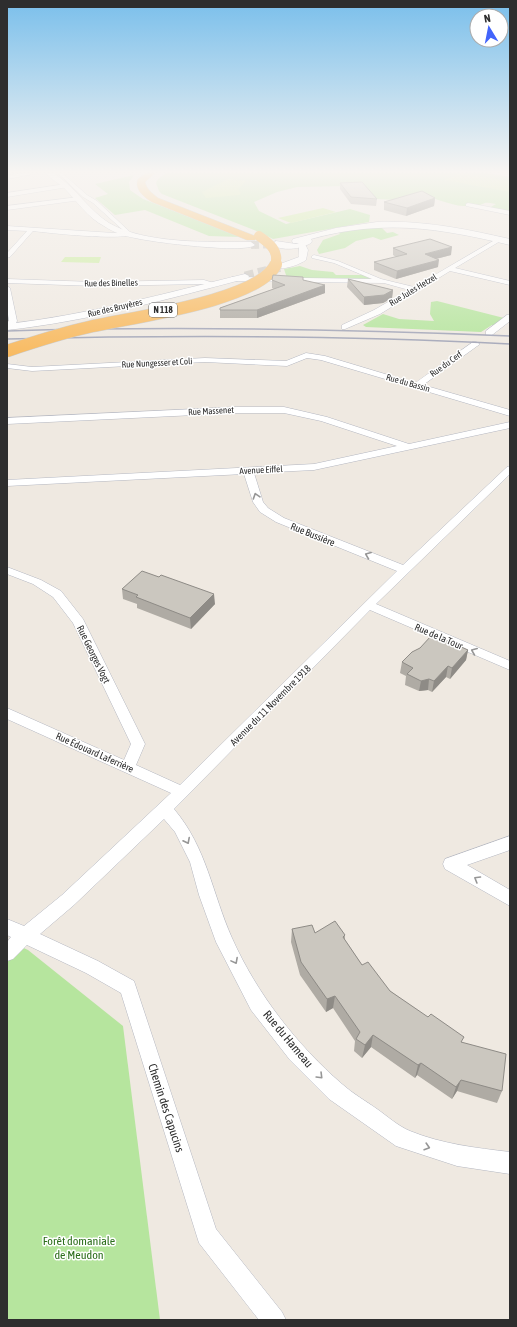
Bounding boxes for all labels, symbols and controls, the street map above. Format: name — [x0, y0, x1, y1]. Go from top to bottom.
north arrow — [469, 8, 509, 48]
text: N — [483, 12, 492, 25]
street label: Rue Jules Hetzel — [387, 272, 439, 308]
street label: Rue des Binelles — [84, 278, 138, 288]
street label: Rue des Bruyères — [87, 297, 143, 319]
road number: N 118 — [149, 303, 177, 317]
street label: Rue du Cerf — [428, 349, 464, 379]
street label: Rue Nungesser et Coli — [121, 356, 193, 370]
street label: Rue du Bassin — [385, 372, 431, 394]
street label: Rue Massenet — [188, 405, 235, 417]
street label: Avenue Eiffel — [239, 464, 284, 476]
one-way arrow — [252, 492, 261, 499]
street label: Rue Bussière — [289, 521, 337, 548]
one-way arrow — [364, 552, 371, 560]
street label: Rue de la Tour — [413, 621, 466, 652]
street label: Rue Georges Vogt — [75, 624, 112, 685]
one-way arrow — [471, 648, 479, 656]
street label: Avenue du 11 Novembre 1918 — [228, 663, 313, 748]
street label: Rue Édouard Laferrière — [54, 730, 136, 775]
one-way arrow — [183, 836, 190, 844]
one-way arrow — [474, 877, 481, 884]
one-way arrow — [230, 957, 238, 964]
street label: Rue du Hameau — [260, 1008, 316, 1070]
street label: Chemin des Capucins — [145, 1062, 187, 1154]
one-way arrow — [315, 1071, 323, 1079]
one-way arrow — [424, 1142, 431, 1151]
park label: Forêt domaniale de Meudon — [43, 1234, 115, 1262]

